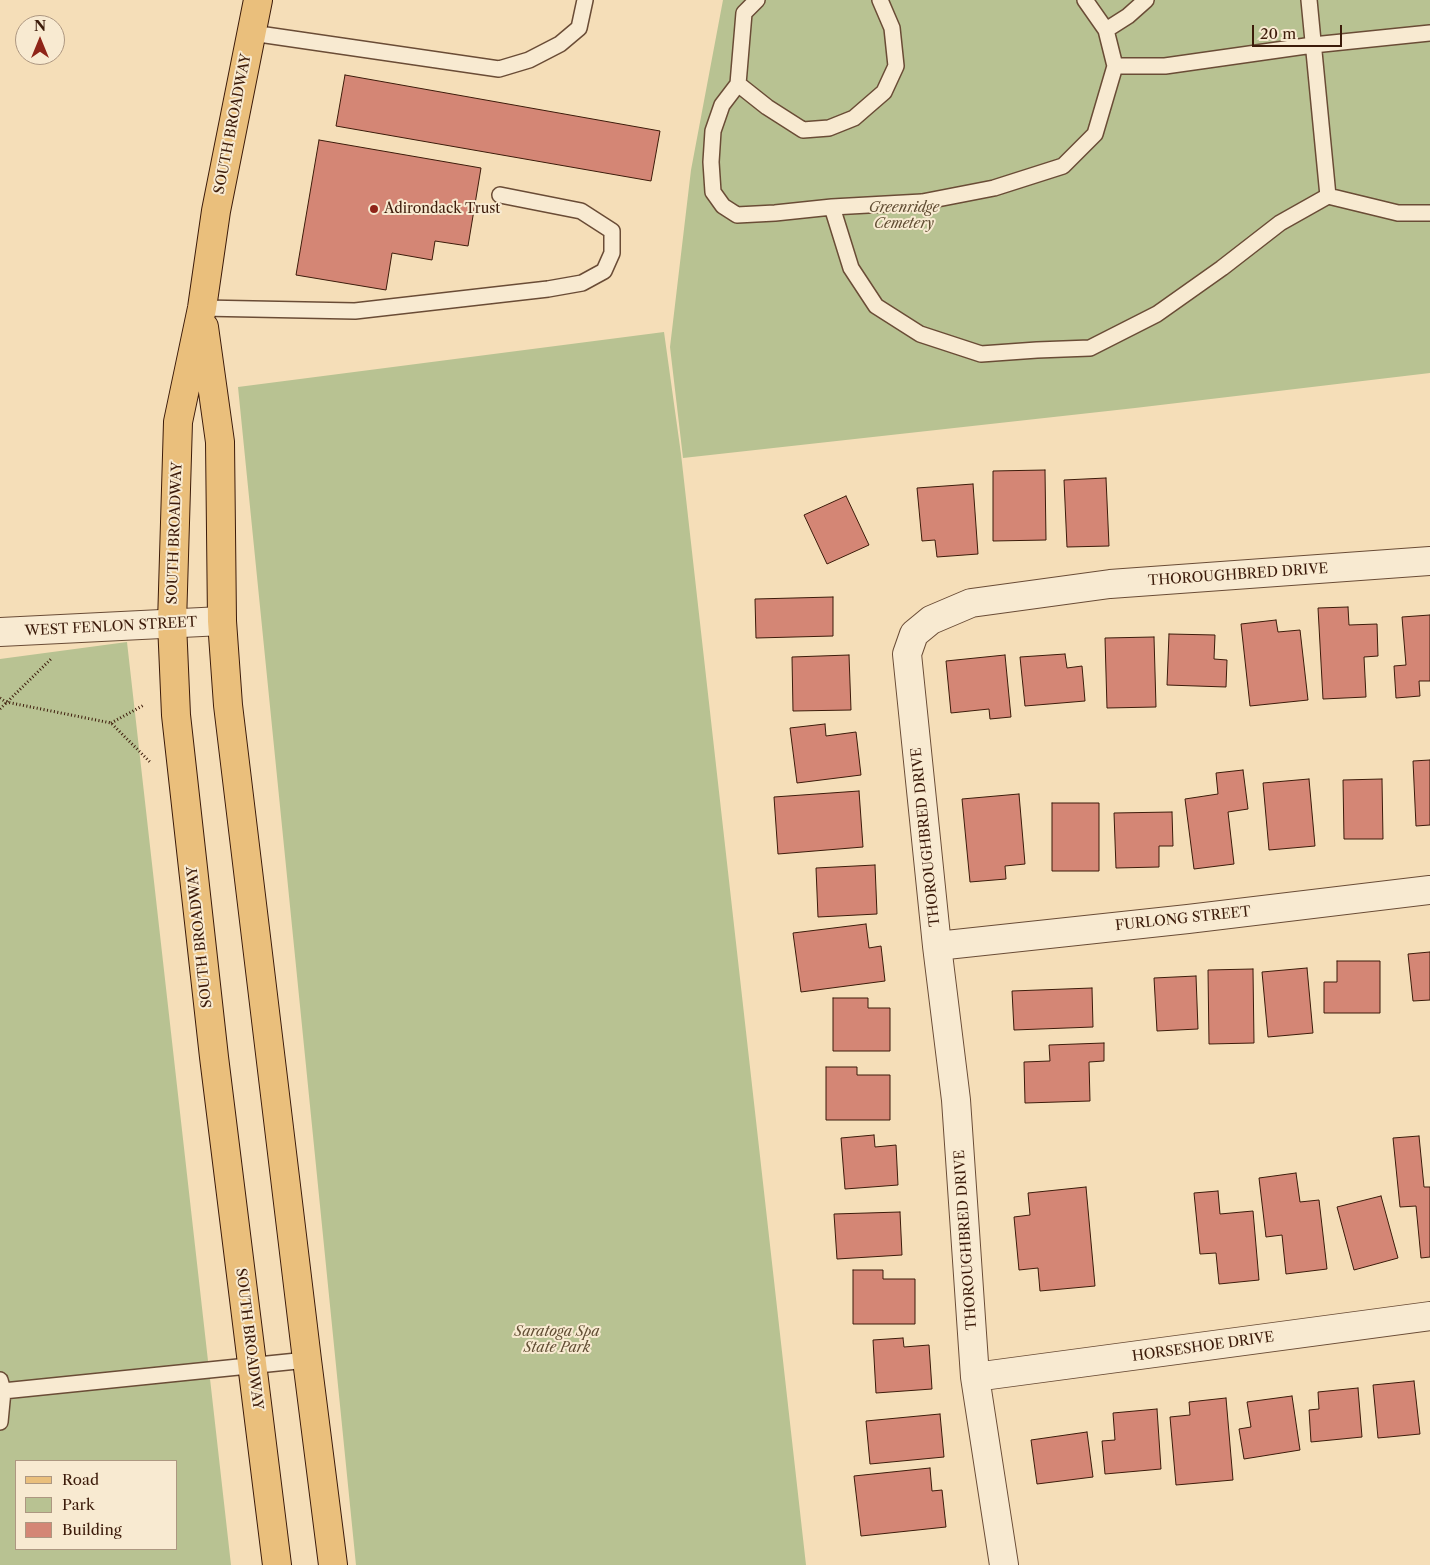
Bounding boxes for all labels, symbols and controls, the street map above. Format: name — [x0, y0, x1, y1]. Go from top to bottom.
north arrow — [15, 15, 65, 65]
scale bar — [1255, 15, 1345, 47]
text: N — [34, 17, 46, 35]
text: 20 m — [1260, 24, 1296, 43]
street label: SOUTH BROADWAY — [211, 52, 255, 196]
park label: Greenridge Cemetery — [869, 200, 939, 232]
place label: Adirondack Trust — [384, 201, 500, 217]
marker: Adirondack Trust — [368, 203, 380, 215]
street label: SOUTH BROADWAY — [164, 461, 186, 605]
street label: THOROUGHBRED DRIVE — [1147, 560, 1329, 590]
street label: WEST FENLON STREET — [24, 614, 198, 640]
street label: THOROUGHBRED DRIVE — [908, 746, 944, 928]
street label: SOUTH BROADWAY — [184, 865, 216, 1009]
street label: FURLONG STREET — [1114, 904, 1252, 934]
street label: THOROUGHBRED DRIVE — [951, 1149, 981, 1331]
street label: SOUTH BROADWAY — [232, 1267, 266, 1411]
park label: Saratoga Spa State Park — [514, 1324, 600, 1356]
street label: HORSESHOE DRIVE — [1131, 1329, 1275, 1365]
legend — [15, 1460, 178, 1550]
text: Road — [62, 1470, 99, 1489]
text: Park — [62, 1495, 95, 1514]
text: Building — [62, 1520, 122, 1539]

